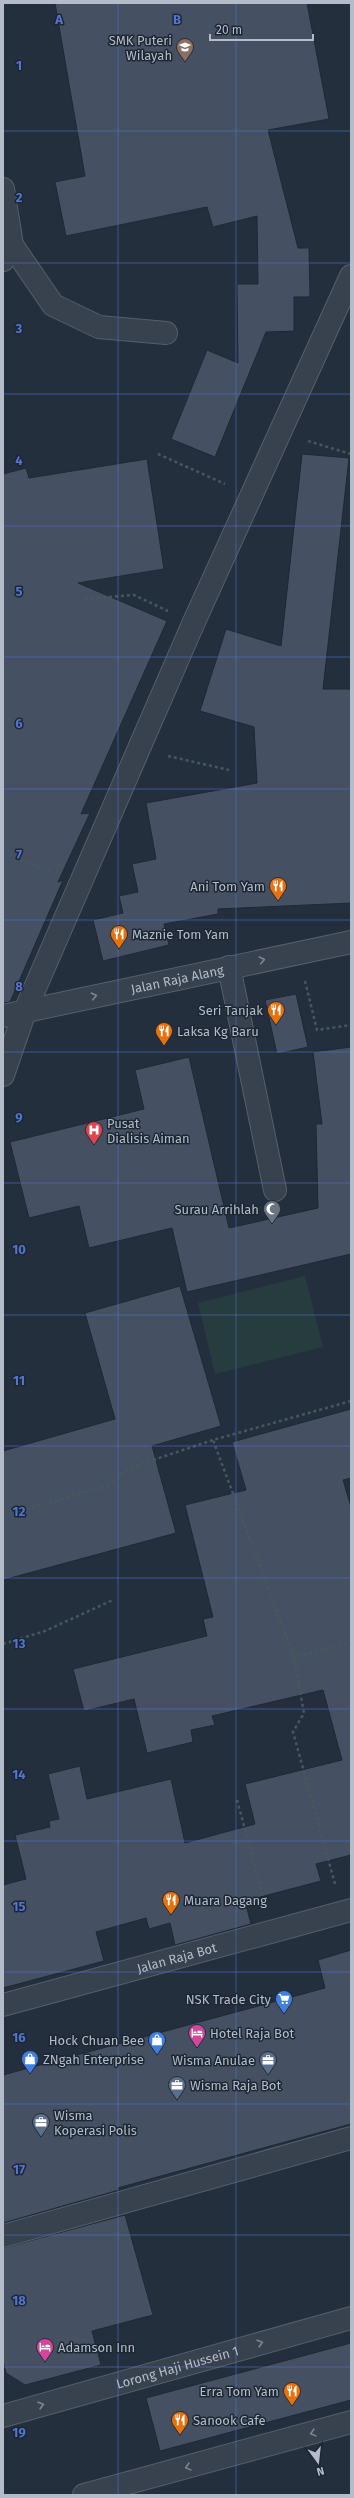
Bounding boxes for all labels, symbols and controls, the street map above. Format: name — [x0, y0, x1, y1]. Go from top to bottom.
text: A — [54, 12, 63, 27]
text: B — [173, 12, 181, 27]
scale bar — [210, 16, 313, 42]
text: 20 m — [216, 23, 242, 37]
place label: SMK Puteri Wilayah — [109, 33, 172, 63]
school or university icon: SMK Puteri Wilayah — [175, 37, 195, 62]
text: 1 — [16, 58, 22, 73]
text: 2 — [16, 190, 23, 205]
text: 3 — [15, 321, 23, 336]
text: 4 — [15, 453, 23, 468]
text: 5 — [16, 584, 23, 599]
text: 6 — [15, 716, 23, 731]
text: 7 — [16, 847, 22, 862]
restaurant icon: Ani Tom Yam — [268, 876, 288, 901]
place label: Ani Tom Yam — [190, 879, 265, 894]
restaurant icon: Maznie Tom Yam — [109, 924, 129, 949]
place label: Maznie Tom Yam — [132, 927, 229, 942]
one-way arrow — [259, 957, 265, 965]
street label: Jalan Raja Alang — [129, 962, 225, 996]
text: 8 — [15, 979, 23, 994]
one-way arrow — [91, 992, 97, 1000]
restaurant icon: Seri Tanjak — [266, 1000, 286, 1025]
place label: Seri Tanjak — [199, 1003, 263, 1018]
restaurant icon: Laksa Kg Baru — [154, 1021, 174, 1046]
place label: Laksa Kg Baru — [177, 1024, 259, 1039]
text: 9 — [15, 1110, 23, 1125]
place label: Pusat Dialisis Aiman — [107, 1116, 190, 1146]
hospital icon: Pusat Dialisis Aiman — [84, 1120, 104, 1145]
mosque icon: Surau Arrihlah — [262, 1199, 282, 1224]
place label: Surau Arrihlah — [174, 1202, 259, 1217]
text: 10 — [12, 1242, 26, 1257]
text: 11 — [13, 1373, 25, 1388]
text: 12 — [13, 1504, 26, 1519]
text: 13 — [13, 1636, 26, 1651]
text: 14 — [12, 1767, 26, 1782]
restaurant icon: Muara Dagang — [161, 1890, 181, 1915]
place label: Muara Dagang — [184, 1893, 267, 1908]
text: 15 — [12, 1899, 26, 1914]
street label: Jalan Raja Bot — [135, 1939, 218, 1976]
supermarket icon: NSK Trade City — [274, 1989, 294, 2014]
place label: NSK Trade City — [186, 1992, 272, 2007]
hotel icon: Hotel Raja Bot — [187, 2023, 207, 2048]
place label: Hotel Raja Bot — [210, 2026, 295, 2041]
text: 16 — [12, 2030, 26, 2045]
shop icon: Hock Chuan Bee — [147, 2030, 167, 2055]
place label: Hock Chuan Bee — [49, 2033, 144, 2048]
shop icon: ZNgah Enterprise — [20, 2049, 40, 2074]
office icon: Wisma Anulae — [258, 2050, 278, 2075]
place label: ZNgah Enterprise — [43, 2052, 144, 2067]
place label: Wisma Anulae — [172, 2053, 255, 2068]
office icon: Wisma Raja Bot — [167, 2075, 187, 2100]
place label: Wisma Raja Bot — [190, 2078, 281, 2093]
place label: Wisma Koperasi Polis — [54, 2108, 137, 2138]
office icon: Wisma Koperasi Polis — [31, 2112, 51, 2137]
text: 17 — [13, 2162, 25, 2177]
text: 18 — [12, 2293, 26, 2308]
hotel icon: Adamson Inn — [35, 2337, 55, 2362]
one-way arrow — [256, 2339, 263, 2348]
place label: Adamson Inn — [58, 2340, 135, 2355]
street label: Lorong Haji Hussein 1 — [114, 2343, 240, 2391]
restaurant icon: Erra Tom Yam — [282, 2381, 302, 2406]
place label: Erra Tom Yam — [200, 2384, 279, 2399]
one-way arrow — [37, 2401, 44, 2410]
restaurant icon: Sanook Cafe — [170, 2410, 190, 2435]
place label: Sanook Cafe — [193, 2413, 266, 2428]
text: 19 — [12, 2425, 26, 2440]
one-way arrow — [310, 2428, 317, 2437]
north arrow — [298, 2442, 338, 2482]
one-way arrow — [185, 2462, 192, 2471]
text: N — [315, 2464, 326, 2478]

